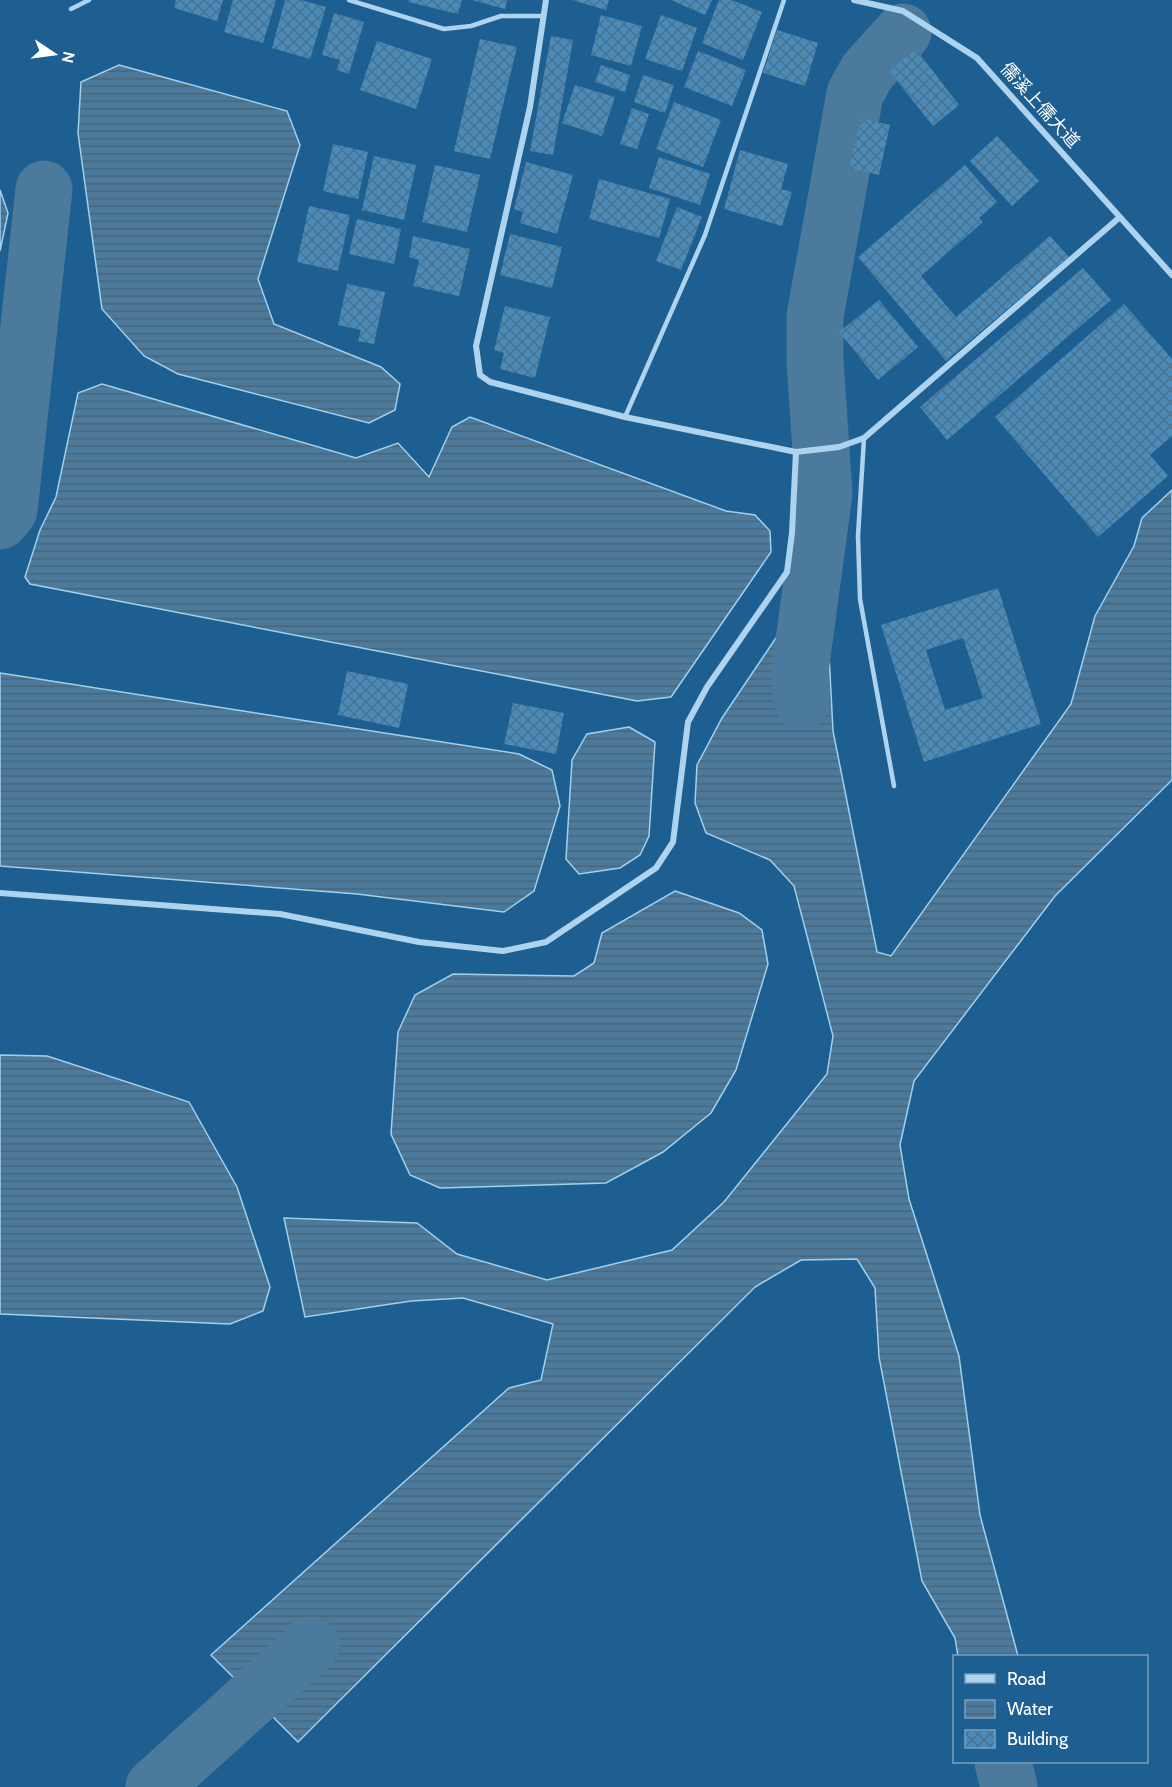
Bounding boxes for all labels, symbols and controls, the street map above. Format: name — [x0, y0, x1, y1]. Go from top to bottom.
north arrow — [24, 24, 84, 84]
text: N — [58, 50, 79, 65]
street label: 儒溪上儒大道 — [996, 58, 1084, 152]
legend — [953, 1655, 1148, 1763]
text: Road — [1007, 1668, 1046, 1690]
text: Water — [1007, 1698, 1053, 1720]
text: Building — [1007, 1728, 1069, 1750]

